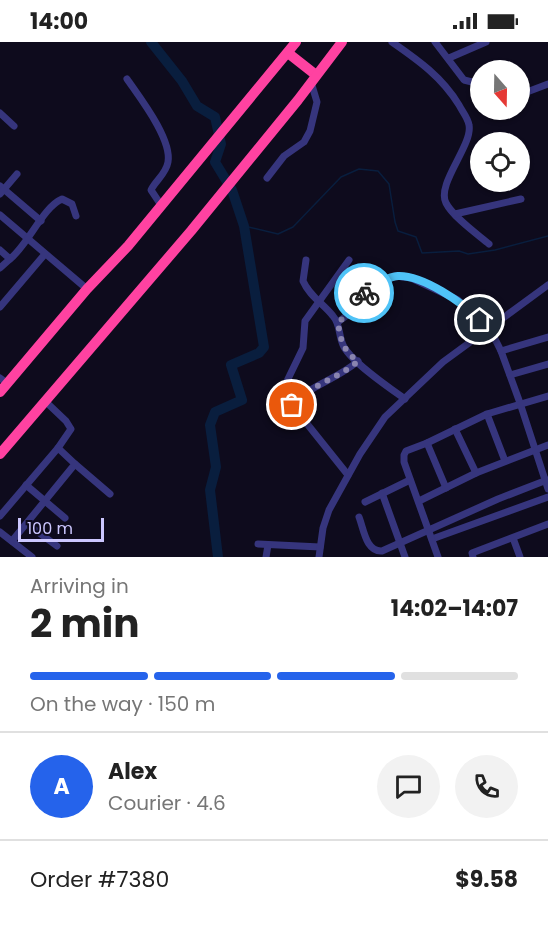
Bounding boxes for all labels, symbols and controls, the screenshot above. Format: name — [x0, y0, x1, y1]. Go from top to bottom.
text: 14:00 — [30, 6, 88, 37]
north arrow — [470, 60, 530, 120]
map controls — [470, 60, 530, 192]
button: locate — [470, 132, 530, 192]
courier — [334, 263, 394, 323]
icon: bike — [348, 277, 381, 310]
pin — [454, 294, 505, 345]
icon: home — [463, 303, 496, 336]
pin — [266, 379, 317, 430]
icon: bag — [275, 388, 308, 421]
scale bar — [18, 515, 104, 543]
text: 100 m — [27, 517, 73, 540]
text: Arriving in — [30, 572, 129, 600]
text: 14:02–14:07 — [391, 593, 518, 624]
text: 2 min — [30, 596, 140, 651]
text: On the way · 150 m — [30, 690, 215, 718]
button: chat — [377, 755, 440, 818]
button: phone — [455, 755, 518, 818]
text: Alex — [108, 756, 157, 787]
text: A — [53, 771, 70, 802]
text: Courier · 4.6 — [108, 789, 226, 817]
text: Order #7380 — [30, 864, 169, 895]
text: $9.58 — [455, 864, 518, 895]

